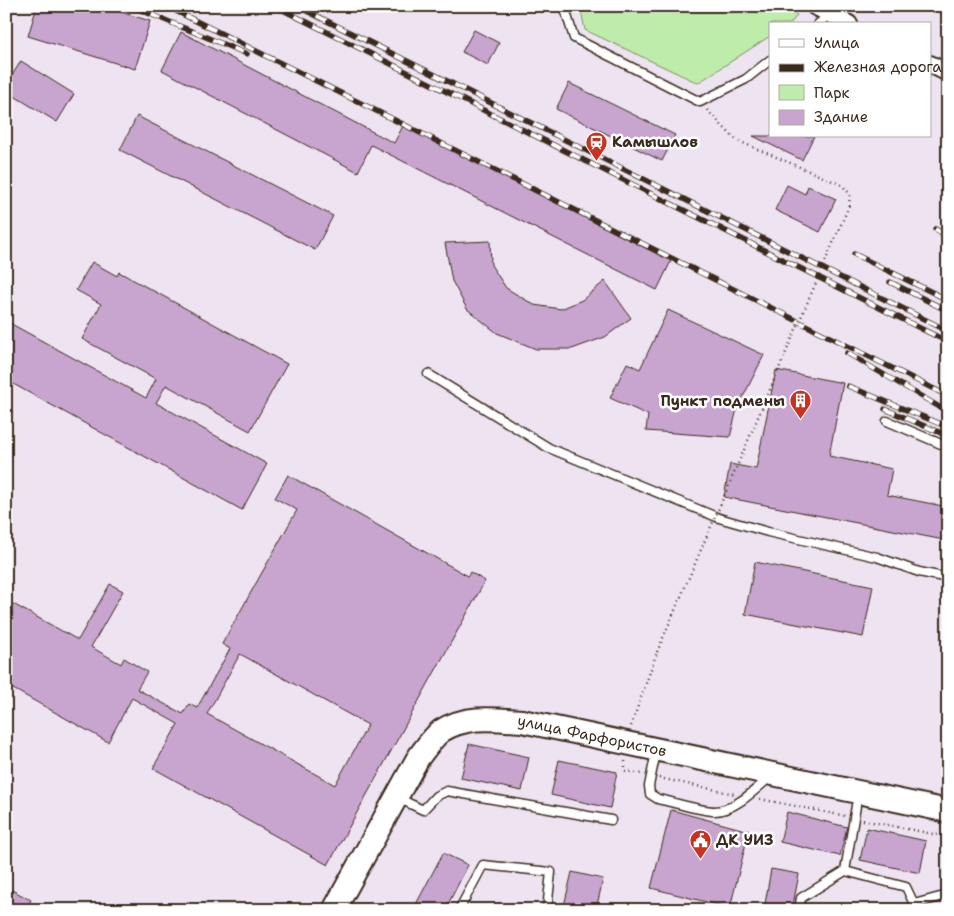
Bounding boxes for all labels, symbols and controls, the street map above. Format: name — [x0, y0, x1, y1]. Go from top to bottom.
legend — [769, 22, 932, 138]
text: Улица — [814, 33, 860, 53]
text: Железная дорога — [814, 57, 942, 77]
text: Парк — [814, 83, 850, 103]
text: Здание — [814, 107, 868, 127]
station icon: Камышлов — [584, 130, 608, 161]
place label: Камышлов — [612, 132, 698, 152]
building icon: Пункт подмены — [789, 389, 813, 420]
place label: Пункт подмены — [661, 391, 785, 411]
street label: улица Фарфористов — [516, 710, 668, 761]
public building icon: ДК УИЗ — [688, 828, 712, 859]
place label: ДК УИЗ — [716, 830, 773, 850]

